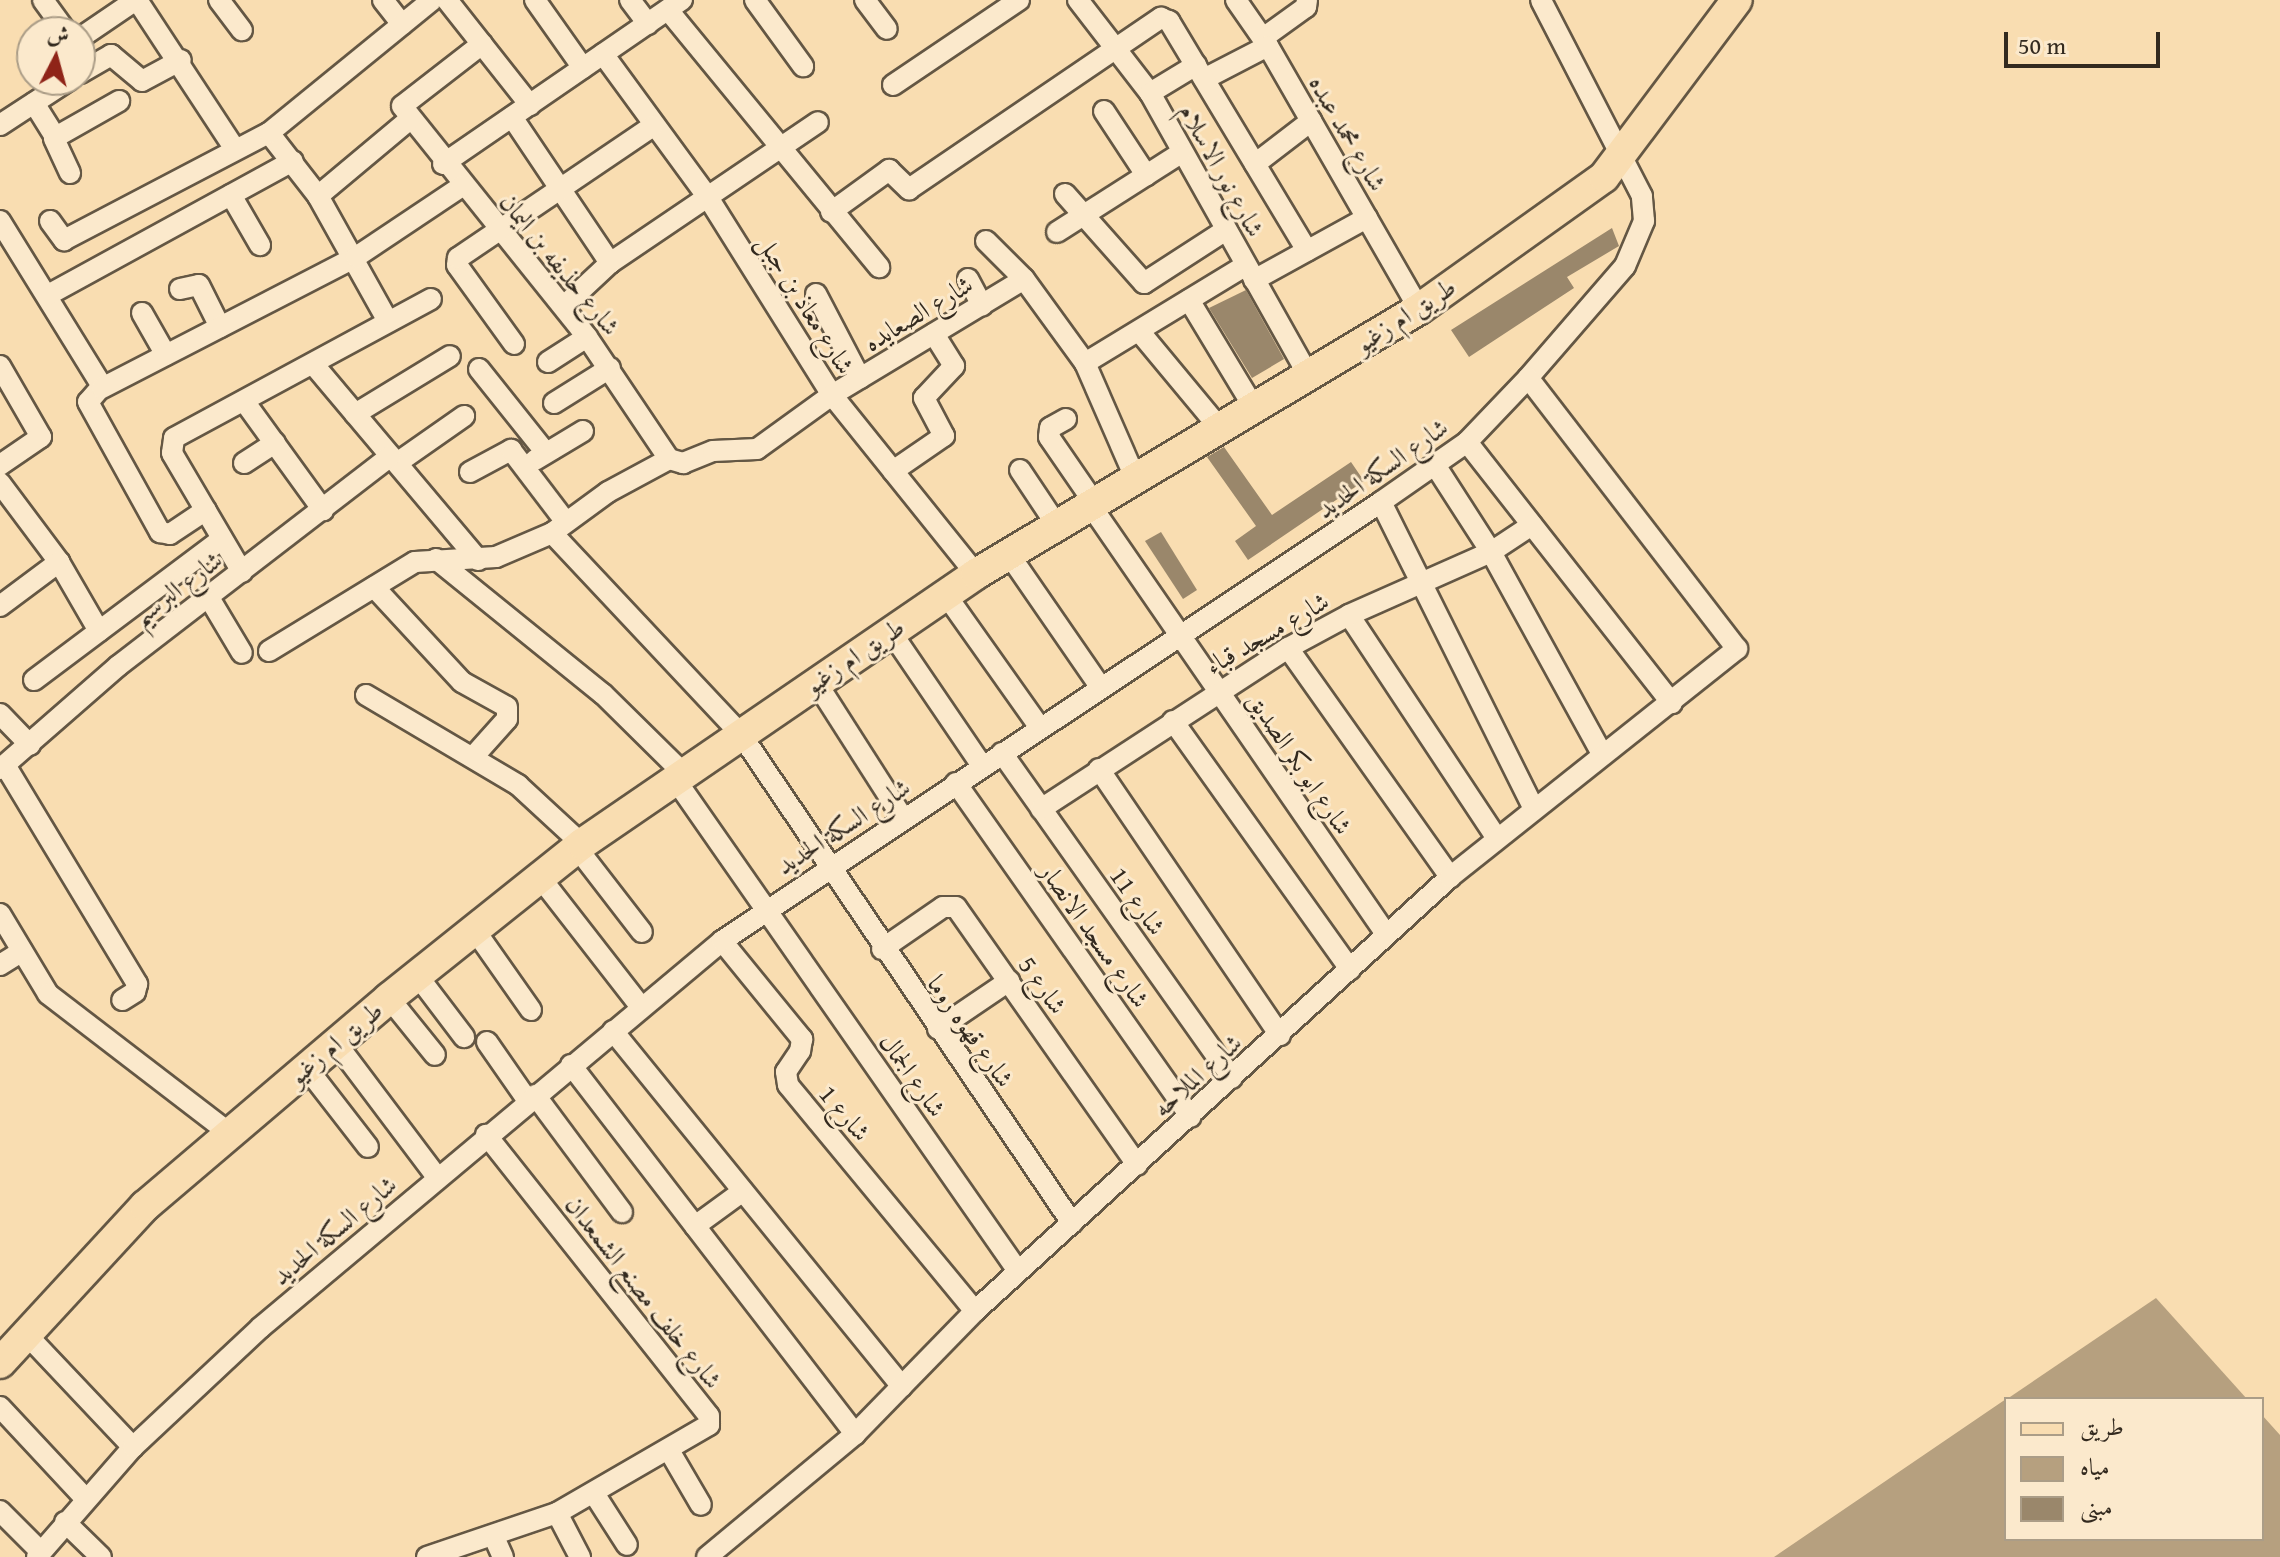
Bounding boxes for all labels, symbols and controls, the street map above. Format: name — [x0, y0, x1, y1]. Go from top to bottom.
north arrow — [16, 16, 96, 96]
scale bar — [2008, 16, 2164, 66]
text: ش — [46, 17, 71, 51]
text: 50 m — [2018, 28, 2066, 63]
street label: شارع محمد عبده — [1302, 70, 1394, 196]
street label: شارع نور الاسلام — [1173, 98, 1271, 242]
street label: شارع حذيفه بن اليمان — [493, 187, 627, 341]
street label: شارع معاذ بن جبل — [751, 228, 861, 380]
street label: شارع الصعايده — [858, 268, 978, 358]
street label: طريق ام زغيو — [1348, 271, 1462, 359]
street label: شارع السكة الحديد — [1310, 411, 1454, 525]
street label: شارع البرسيم — [126, 544, 228, 632]
street label: شارع مسجد قباء — [1200, 585, 1334, 681]
street label: طريق ام زغيو — [798, 611, 910, 701]
street label: شارع ابو بكر الصديق — [1241, 685, 1359, 841]
street label: شارع السكة الحديد — [770, 771, 916, 881]
street label: شارع مسجد الانصار — [1033, 856, 1157, 1014]
street label: شارع 11 — [1103, 861, 1173, 941]
street label: شارع 5 — [1012, 950, 1074, 1020]
street label: شارع قهوه روما — [921, 969, 1021, 1093]
street label: طريق ام زغيو — [281, 994, 389, 1092]
street label: شارع الجمال — [873, 1027, 953, 1123]
street label: شارع الملاحه — [1146, 1027, 1248, 1123]
street label: شارع 1 — [813, 1079, 877, 1147]
street label: شارع السكة الحديد — [265, 1169, 403, 1291]
street label: شارع خلف مصنع الشمعدان — [559, 1189, 729, 1395]
legend — [2004, 1397, 2264, 1541]
text: طريق — [2080, 1409, 2124, 1444]
text: مياه — [2080, 1449, 2110, 1484]
text: مبنى — [2080, 1489, 2113, 1524]

